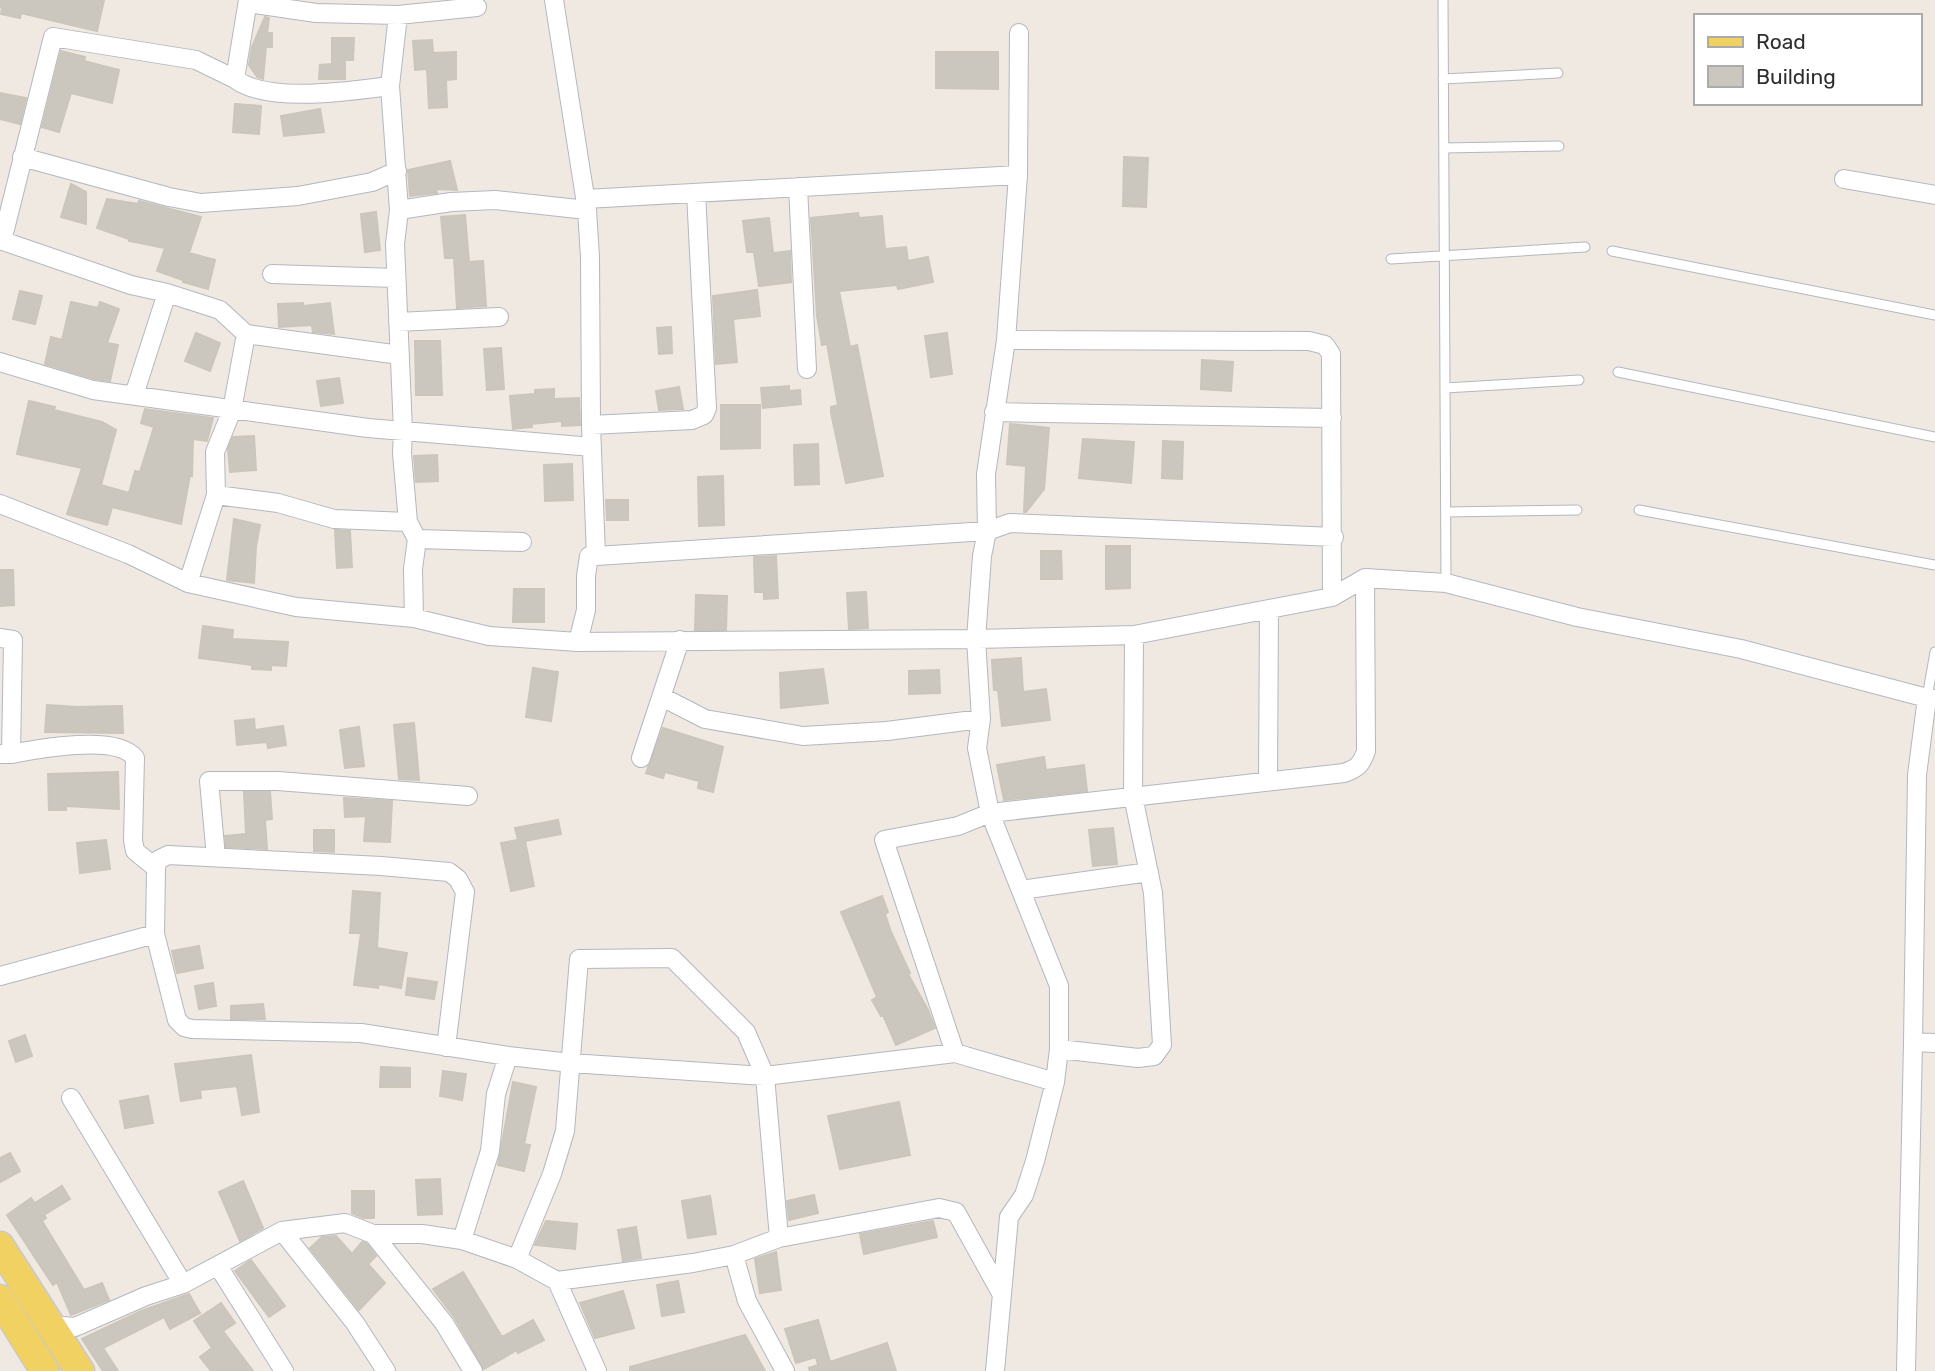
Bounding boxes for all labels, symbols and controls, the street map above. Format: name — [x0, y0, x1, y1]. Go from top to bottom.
legend — [1694, 14, 1921, 105]
text: Road — [1756, 29, 1806, 54]
text: Building — [1756, 64, 1836, 89]

